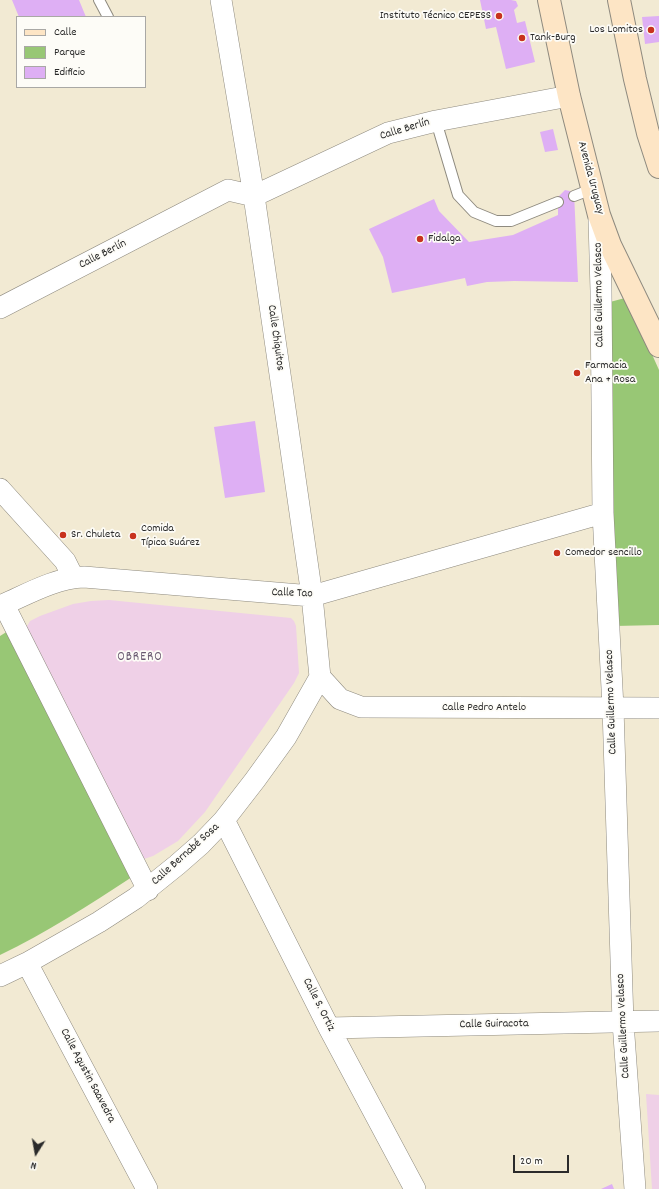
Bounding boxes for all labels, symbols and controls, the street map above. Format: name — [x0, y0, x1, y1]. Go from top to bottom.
place label: Instituto Técnico CEPESS — [380, 9, 491, 23]
marker: Instituto Técnico CEPESS — [494, 11, 504, 21]
legend — [16, 16, 146, 88]
place label: Los Lomitos — [589, 23, 643, 37]
text: Calle — [54, 24, 77, 41]
marker: Los Lomitos — [646, 25, 656, 35]
place label: Tank-Burg — [530, 31, 576, 45]
marker: Tank-Burg — [517, 33, 527, 43]
text: Parque — [54, 44, 85, 61]
text: Edificio — [54, 64, 85, 81]
street label: Calle Berlín — [378, 116, 432, 144]
street label: Avenida Uruguay — [573, 140, 607, 216]
place label: Fidalga — [428, 232, 461, 246]
marker: Fidalga — [415, 234, 425, 244]
street label: Calle Berlín — [77, 237, 129, 273]
street label: Calle Guillermo Velasco — [592, 242, 608, 348]
street label: Calle Chiquitos — [263, 304, 287, 372]
place label: Farmacia Ana + Rosa — [585, 359, 635, 387]
marker: Farmacia Ana + Rosa — [572, 368, 582, 378]
place label: Comida Típica Suárez — [141, 522, 200, 550]
place label: Sr. Chuleta — [71, 528, 120, 542]
marker: Sr. Chuleta — [58, 530, 68, 540]
marker: Comida Típica Suárez — [128, 531, 138, 541]
place label: Comedor sencillo — [565, 546, 642, 560]
marker: Comedor sencillo — [552, 548, 562, 558]
street label: Calle Tao — [271, 586, 313, 602]
street label: Calle Guillermo Velasco — [603, 649, 621, 755]
district label: OBRERO — [117, 650, 163, 666]
street label: Calle Pedro Antelo — [442, 701, 526, 715]
street label: Calle Bernabé Sosa — [149, 821, 223, 889]
street label: Calle Guillermo Velasco — [614, 973, 634, 1079]
street label: Calle S. Ortiz — [298, 976, 338, 1034]
street label: Calle Guiracota — [459, 1017, 529, 1033]
street label: Calle Agustin Saavedra — [56, 1026, 118, 1126]
north arrow — [16, 1133, 56, 1173]
scale bar — [515, 1147, 571, 1173]
text: 20 m — [520, 1153, 543, 1170]
text: N — [30, 1156, 38, 1173]

